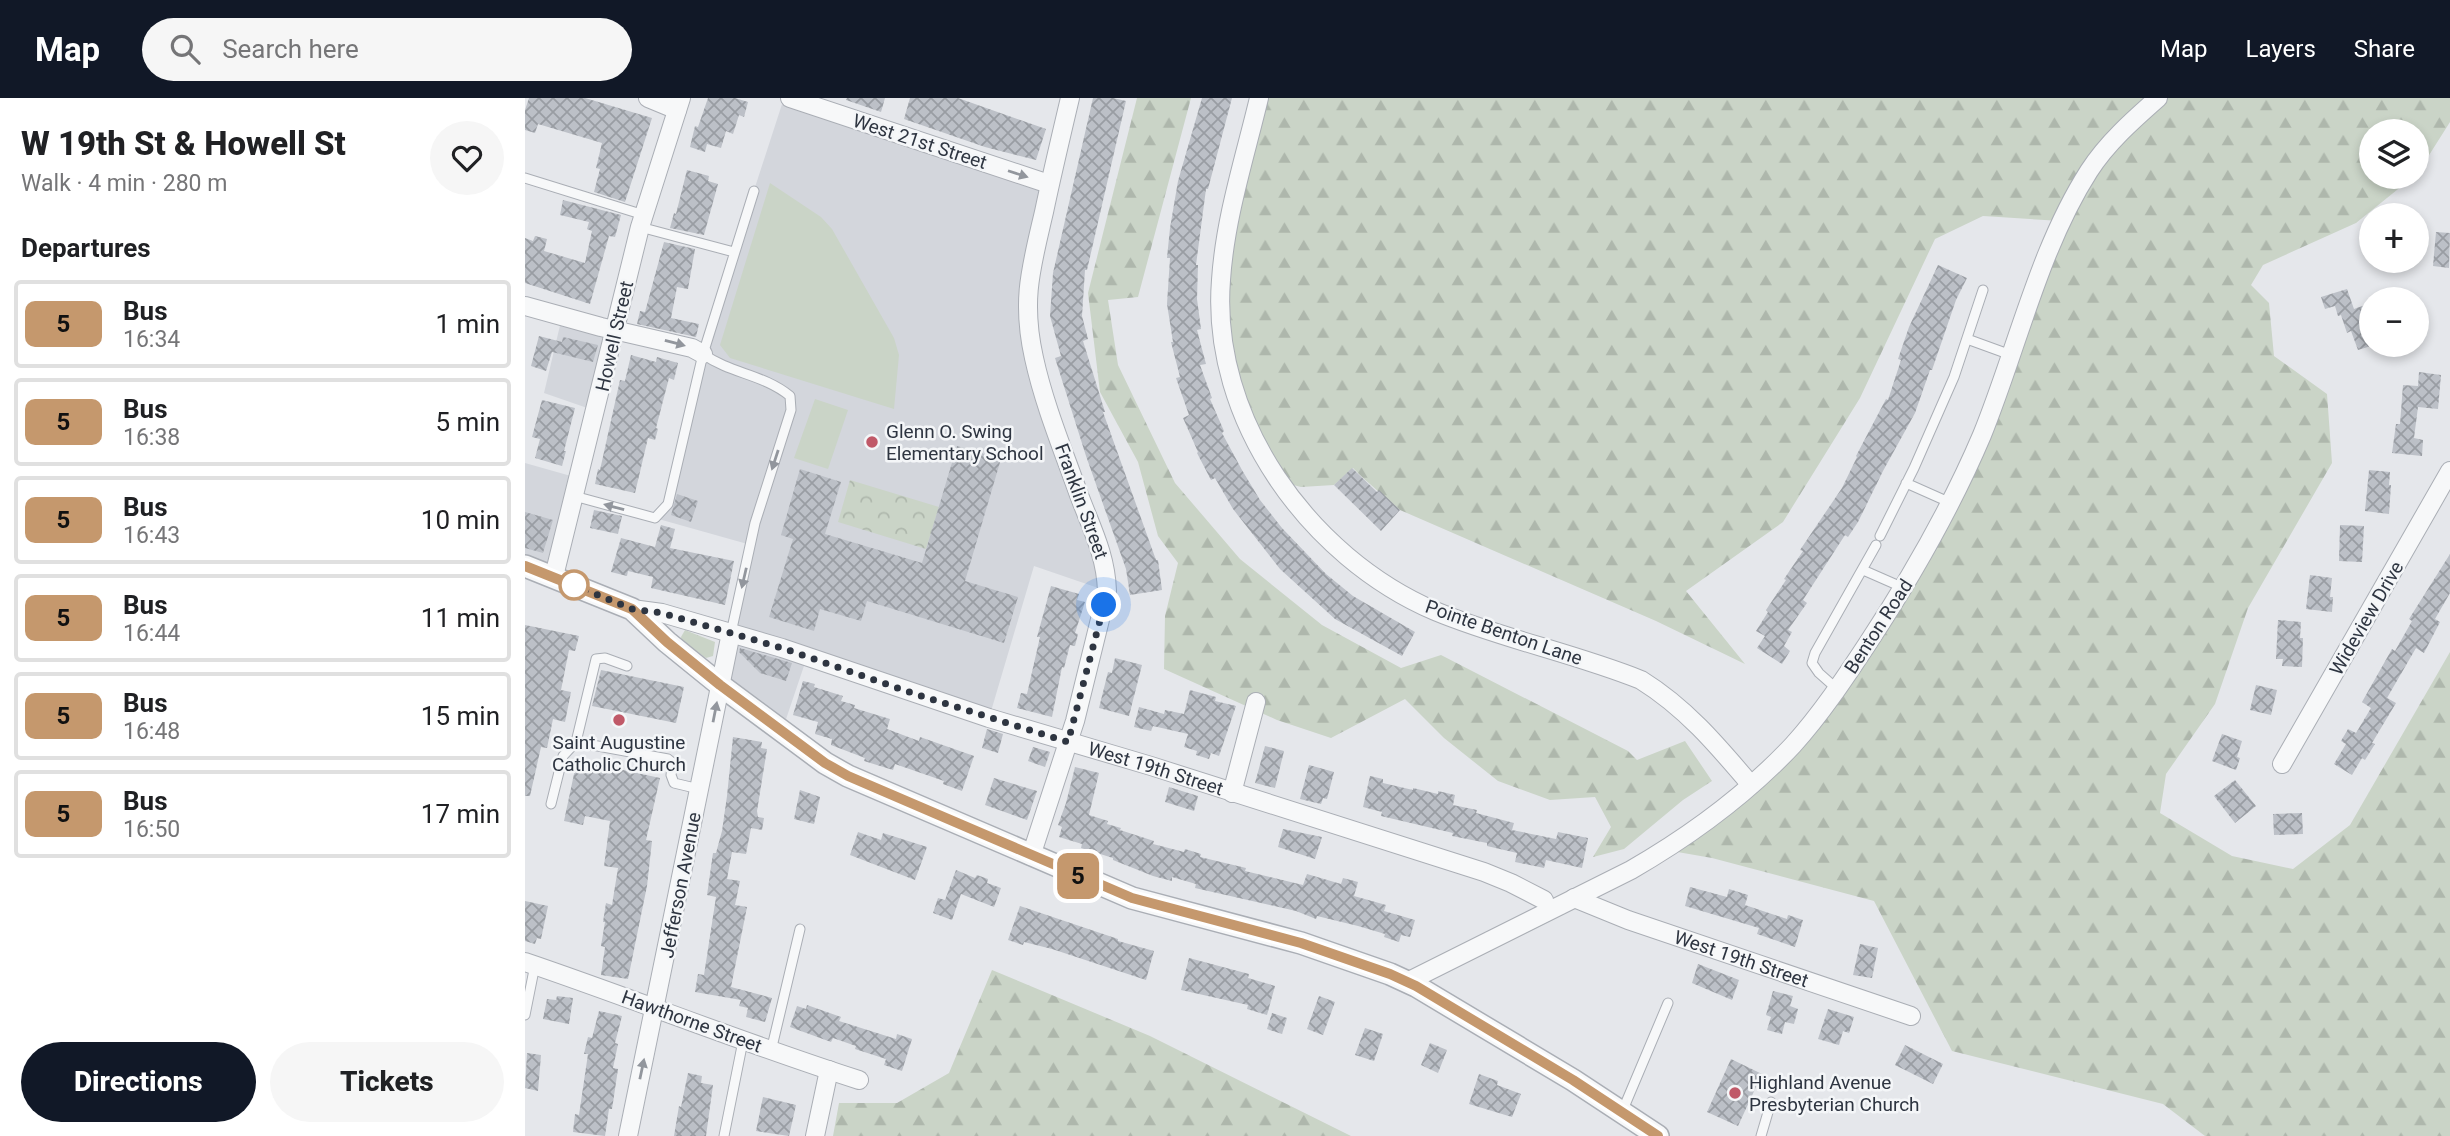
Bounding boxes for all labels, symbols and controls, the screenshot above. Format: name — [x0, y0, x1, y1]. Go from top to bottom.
search box — [142, 18, 632, 81]
text: Map — [35, 30, 100, 69]
icon: search — [166, 30, 204, 68]
text: Search here — [222, 34, 359, 64]
text: Map — [2160, 35, 2208, 63]
text: Layers — [2246, 35, 2316, 63]
text: Share — [2354, 35, 2415, 63]
street label: West 21st Street — [850, 109, 990, 174]
map controls — [2359, 119, 2429, 357]
button: layers — [2359, 119, 2429, 189]
button: heart — [430, 121, 504, 195]
text: W 19th St & Howell St — [21, 124, 346, 163]
one-way arrow — [1008, 169, 1029, 180]
text: Walk · 4 min · 280 m — [21, 170, 227, 197]
button: + — [2359, 203, 2429, 273]
text: Departures — [21, 233, 151, 263]
street label: Howell Street — [591, 279, 638, 394]
button: − — [2359, 287, 2429, 357]
text: Bus — [123, 296, 168, 326]
text: 1 min — [435, 309, 500, 339]
text: 5 — [57, 310, 70, 338]
text: 16:34 — [123, 326, 180, 353]
one-way arrow — [664, 338, 686, 349]
text: Bus — [123, 394, 168, 424]
text: 5 min — [435, 407, 500, 437]
text: 5 — [57, 408, 70, 436]
place label: Glenn O. Swing Elementary School — [886, 420, 1044, 465]
text: 16:38 — [123, 424, 180, 451]
marker: Glenn O. Swing Elementary School — [864, 434, 880, 450]
street label: Franklin Street — [1050, 440, 1113, 562]
one-way arrow — [769, 449, 780, 470]
text: Bus — [123, 492, 168, 522]
one-way arrow — [603, 501, 625, 512]
text: 10 min — [421, 505, 500, 535]
text: 5 — [57, 506, 70, 534]
text: 16:43 — [123, 522, 180, 549]
street label: Wideview Drive — [2325, 557, 2408, 679]
one-way arrow — [738, 567, 749, 589]
unlabelled marker — [559, 570, 589, 600]
street label: Benton Road — [1839, 575, 1917, 678]
your location — [1086, 587, 1121, 622]
text: Bus — [123, 590, 168, 620]
street label: Pointe Benton Lane — [1422, 595, 1585, 670]
text: 11 min — [421, 603, 500, 633]
text: 5 — [57, 604, 70, 632]
text: 16:44 — [123, 620, 180, 647]
text: Bus — [123, 688, 168, 718]
text: 15 min — [421, 701, 500, 731]
one-way arrow — [709, 701, 720, 723]
text: 5 — [57, 702, 70, 730]
marker: Saint Augustine Catholic Church — [611, 712, 627, 728]
text: 16:48 — [123, 718, 180, 745]
place label: Saint Augustine Catholic Church — [552, 731, 686, 776]
street label: West 19th Street — [1085, 737, 1226, 800]
text: Bus — [123, 786, 168, 816]
text: 17 min — [421, 799, 500, 829]
text: 5 — [57, 800, 70, 828]
street label: Jefferson Avenue — [655, 810, 706, 960]
text: 16:50 — [123, 816, 180, 843]
line badge: 5 — [1055, 853, 1101, 899]
text: 5 — [1071, 862, 1085, 890]
street label: West 19th Street — [1671, 925, 1811, 992]
street label: Hawthorne Street — [619, 985, 765, 1058]
button: Directions — [21, 1042, 256, 1122]
button: Tickets — [270, 1042, 504, 1122]
one-way arrow — [637, 1058, 648, 1080]
place label: Highland Avenue Presbyterian Church — [1749, 1071, 1920, 1116]
marker: Highland Avenue Presbyterian Church — [1727, 1085, 1743, 1101]

